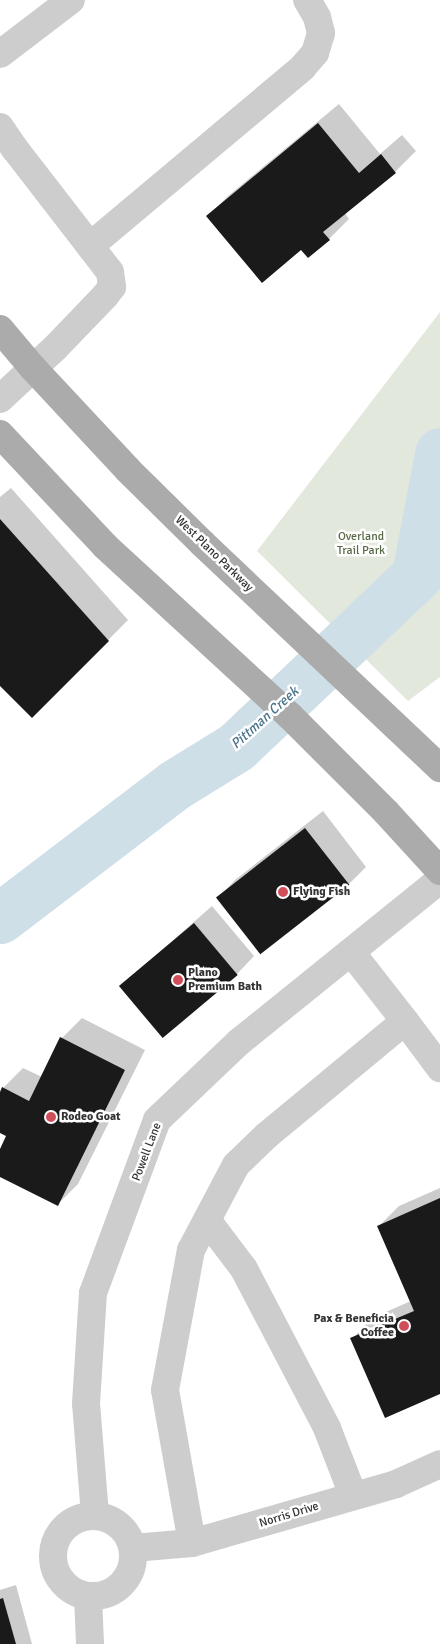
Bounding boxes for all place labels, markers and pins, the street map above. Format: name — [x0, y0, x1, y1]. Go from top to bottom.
place label: Flying Fish — [293, 885, 350, 899]
marker: Flying Fish — [277, 886, 289, 898]
place label: Plano Premium Bath — [188, 966, 262, 994]
marker: Plano Premium Bath — [172, 974, 184, 986]
place label: Rodeo Goat — [61, 1110, 120, 1124]
marker: Rodeo Goat — [45, 1111, 57, 1123]
place label: Pax & Beneficia Coffee — [313, 1312, 394, 1340]
marker: Pax & Beneficia Coffee — [398, 1320, 410, 1332]

